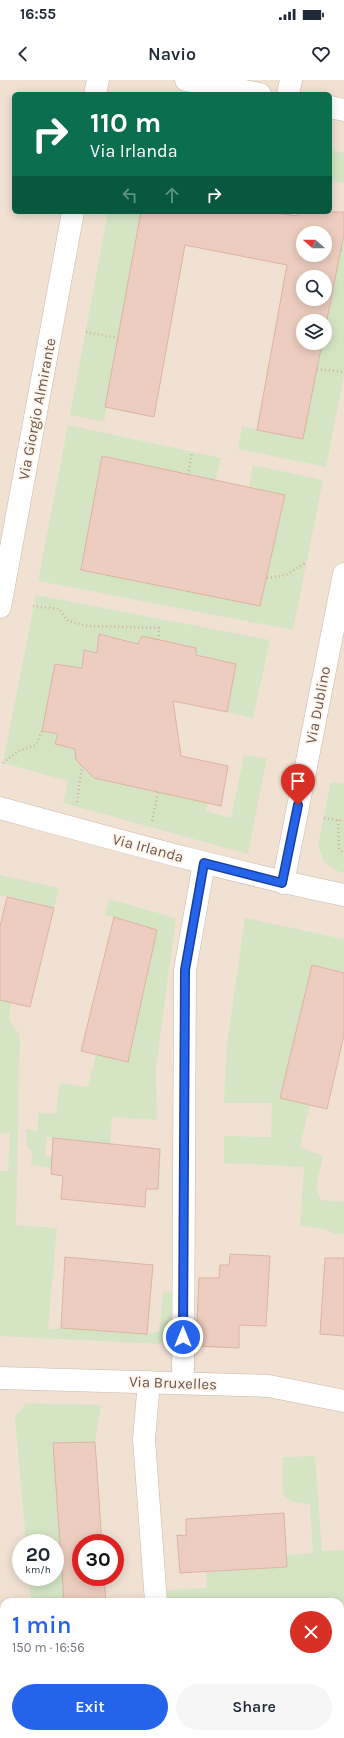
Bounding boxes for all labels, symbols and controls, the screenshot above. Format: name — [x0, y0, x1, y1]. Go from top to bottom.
text: 16:55 — [20, 5, 56, 23]
icon: back — [12, 43, 34, 65]
text: Navio — [148, 43, 196, 65]
icon: heart — [310, 43, 332, 65]
text: 110 m — [90, 106, 161, 139]
icon: right — [24, 108, 76, 160]
text: Via Irlanda — [90, 140, 178, 162]
icon: left — [119, 184, 141, 206]
icon: ahead — [161, 184, 183, 206]
icon: right — [203, 184, 225, 206]
north arrow — [296, 226, 332, 262]
map controls — [296, 226, 332, 350]
button: search — [296, 270, 332, 306]
button: layers — [296, 314, 332, 350]
street label: Via Giorgio Almirante — [14, 336, 60, 482]
street label: Via Dublino — [302, 665, 334, 745]
pin — [281, 764, 315, 805]
icon: arrive — [287, 770, 309, 792]
street label: Via Irlanda — [110, 830, 186, 866]
position arrow — [162, 1316, 204, 1358]
street label: Via Bruxelles — [129, 1372, 217, 1394]
speed limit sign: 30 — [72, 1534, 124, 1586]
text: 20 — [26, 1543, 50, 1566]
text: km/h — [25, 1564, 51, 1576]
text: 1 min — [12, 1611, 72, 1639]
button: close — [290, 1611, 332, 1653]
text: 150 m · 16:56 — [12, 1640, 85, 1655]
button: Exit — [12, 1684, 168, 1730]
button: Share — [176, 1684, 332, 1730]

